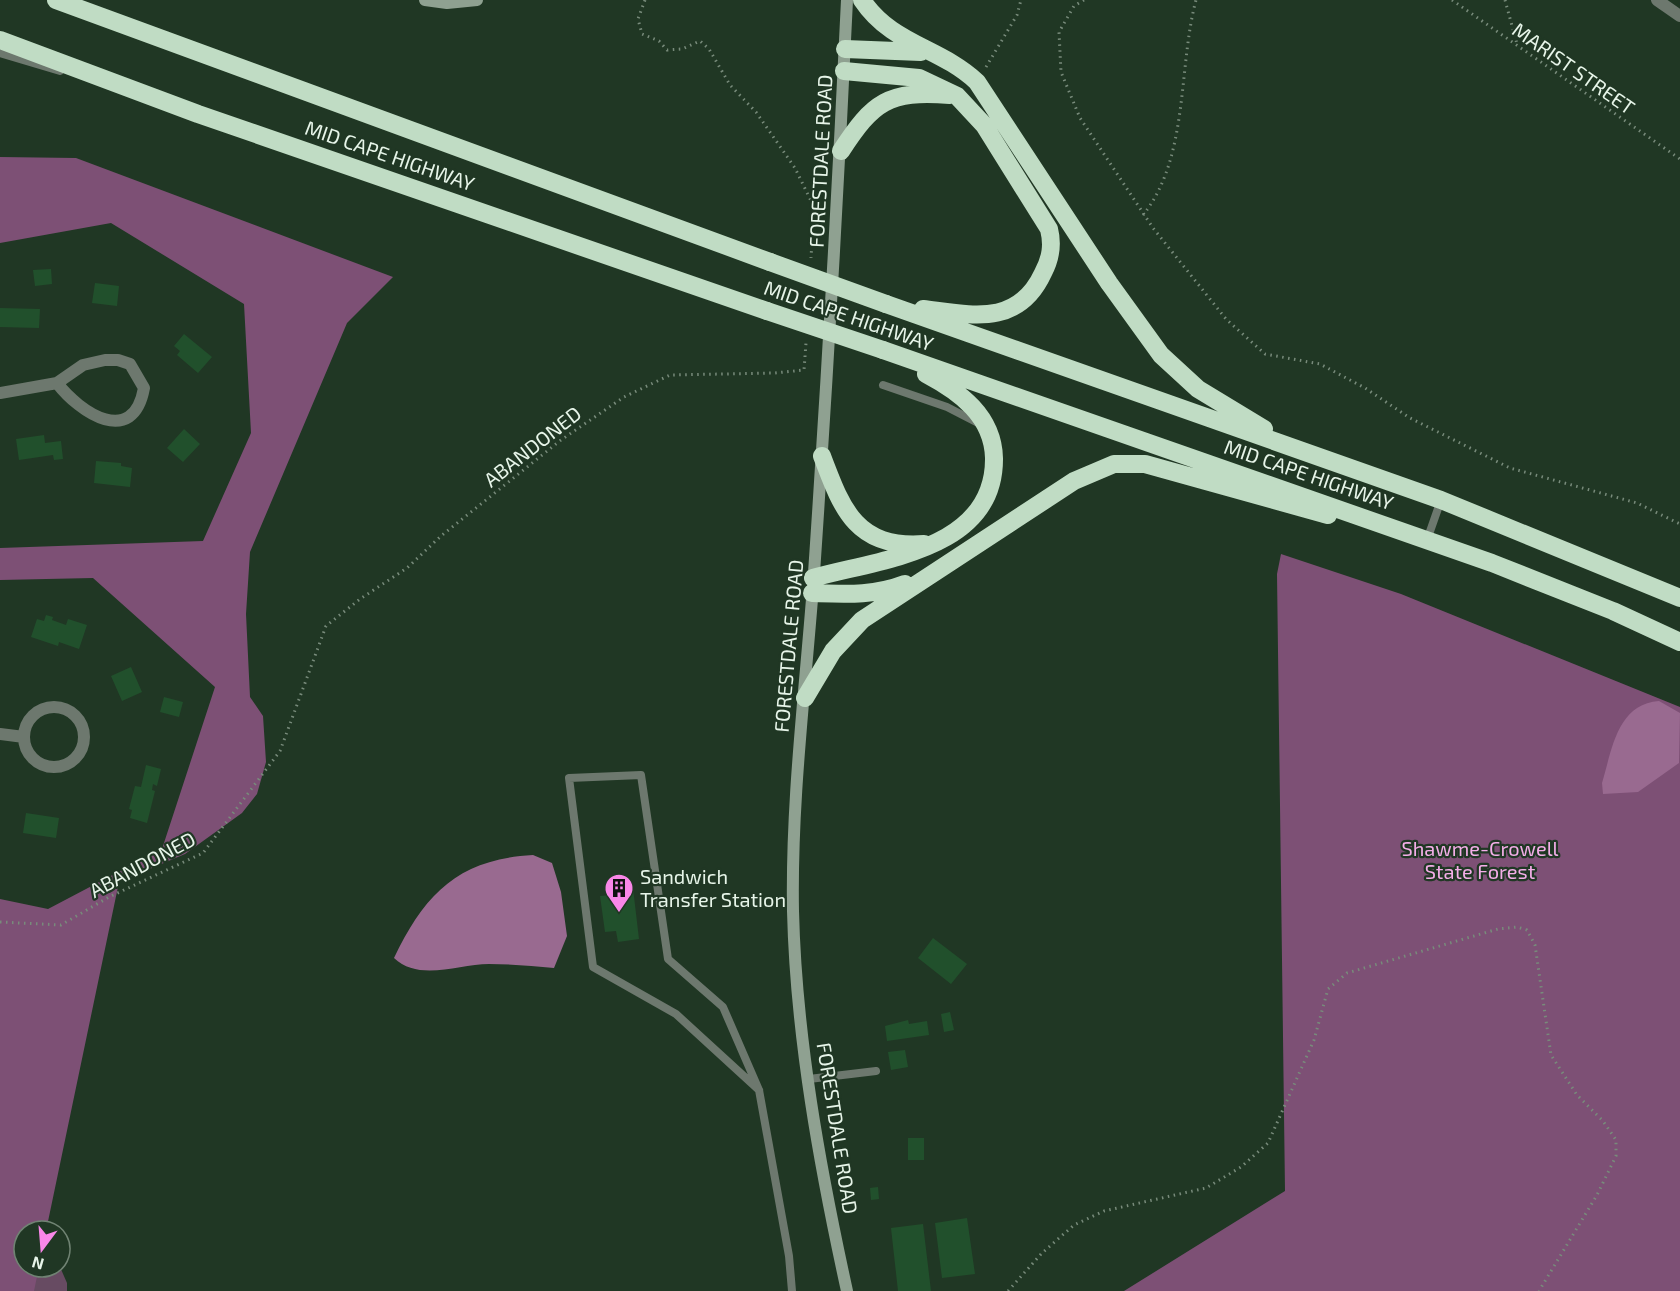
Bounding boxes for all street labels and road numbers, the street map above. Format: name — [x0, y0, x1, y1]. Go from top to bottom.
street label: MARIST STREET — [1508, 17, 1640, 119]
street label: FORESTDALE ROAD — [803, 74, 837, 248]
street label: MID CAPE HIGHWAY — [302, 115, 478, 195]
street label: MID CAPE HIGHWAY — [761, 275, 937, 355]
street label: ABANDONED — [479, 401, 585, 491]
street label: MID CAPE HIGHWAY — [1221, 434, 1397, 514]
street label: FORESTDALE ROAD — [768, 559, 808, 733]
street label: ABANDONED — [85, 826, 199, 902]
street label: FORESTDALE ROAD — [813, 1041, 863, 1215]

